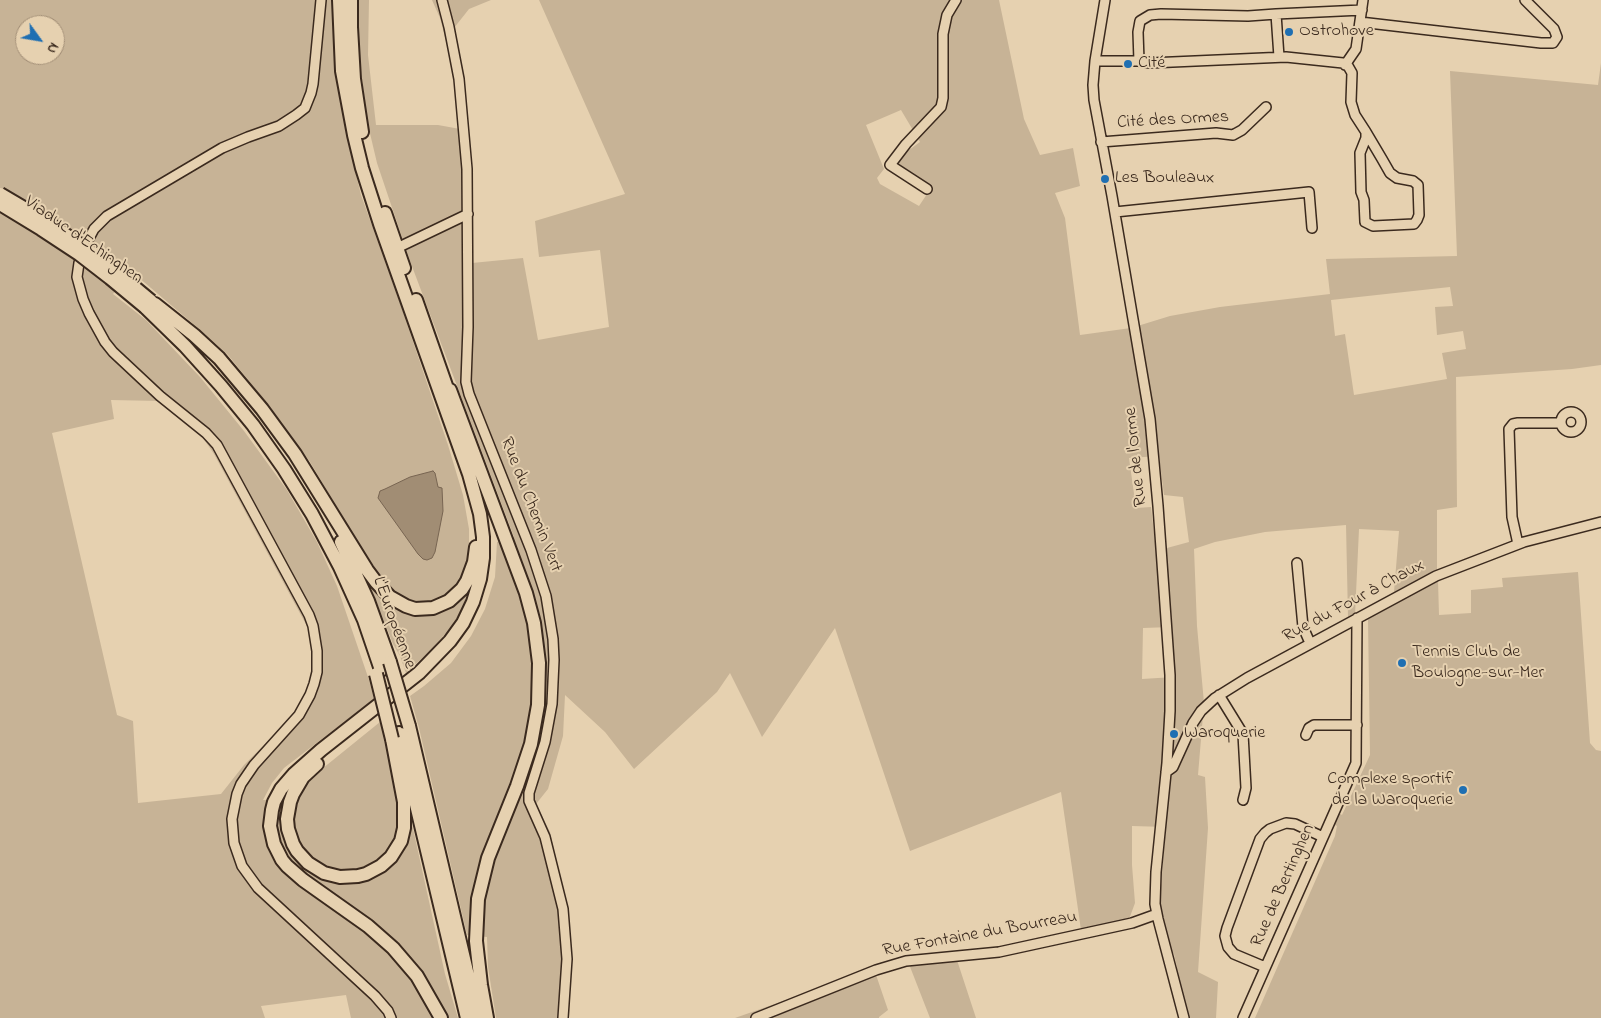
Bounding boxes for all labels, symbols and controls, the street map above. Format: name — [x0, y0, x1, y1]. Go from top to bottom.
north arrow — [15, 15, 65, 65]
place label: Ostrohove — [1299, 21, 1374, 43]
marker: Ostrohove — [1283, 26, 1295, 38]
text: N — [41, 38, 64, 57]
place label: Cité — [1138, 53, 1165, 75]
marker: Cité — [1122, 58, 1134, 70]
street label: Cité des Ormes — [1116, 107, 1230, 135]
place label: Les Bouleaux — [1115, 168, 1214, 190]
marker: Les Bouleaux — [1099, 173, 1111, 185]
street label: Viaduc d'Echinghen — [20, 192, 146, 290]
street label: Rue de l'Orme — [1121, 406, 1153, 508]
street label: Rue du Chemin Vert — [494, 434, 566, 576]
street label: Rue du Four à Chaux — [1279, 556, 1429, 648]
street label: L'Européenne — [366, 574, 420, 672]
place label: Tennis Club de Boulogne-sur-Mer — [1412, 642, 1544, 684]
marker: Tennis Club de Boulogne-sur-Mer — [1396, 657, 1408, 669]
place label: Waroquerie — [1184, 723, 1265, 745]
marker: Waroquerie — [1168, 728, 1180, 740]
place label: Complexe sportif de la Waroquerie — [1327, 769, 1453, 812]
marker: Complexe sportif de la Waroquerie — [1457, 784, 1469, 796]
street label: Rue de Bertinghen — [1247, 821, 1321, 951]
street label: Rue Fontaine du Bourreau — [881, 907, 1079, 963]

